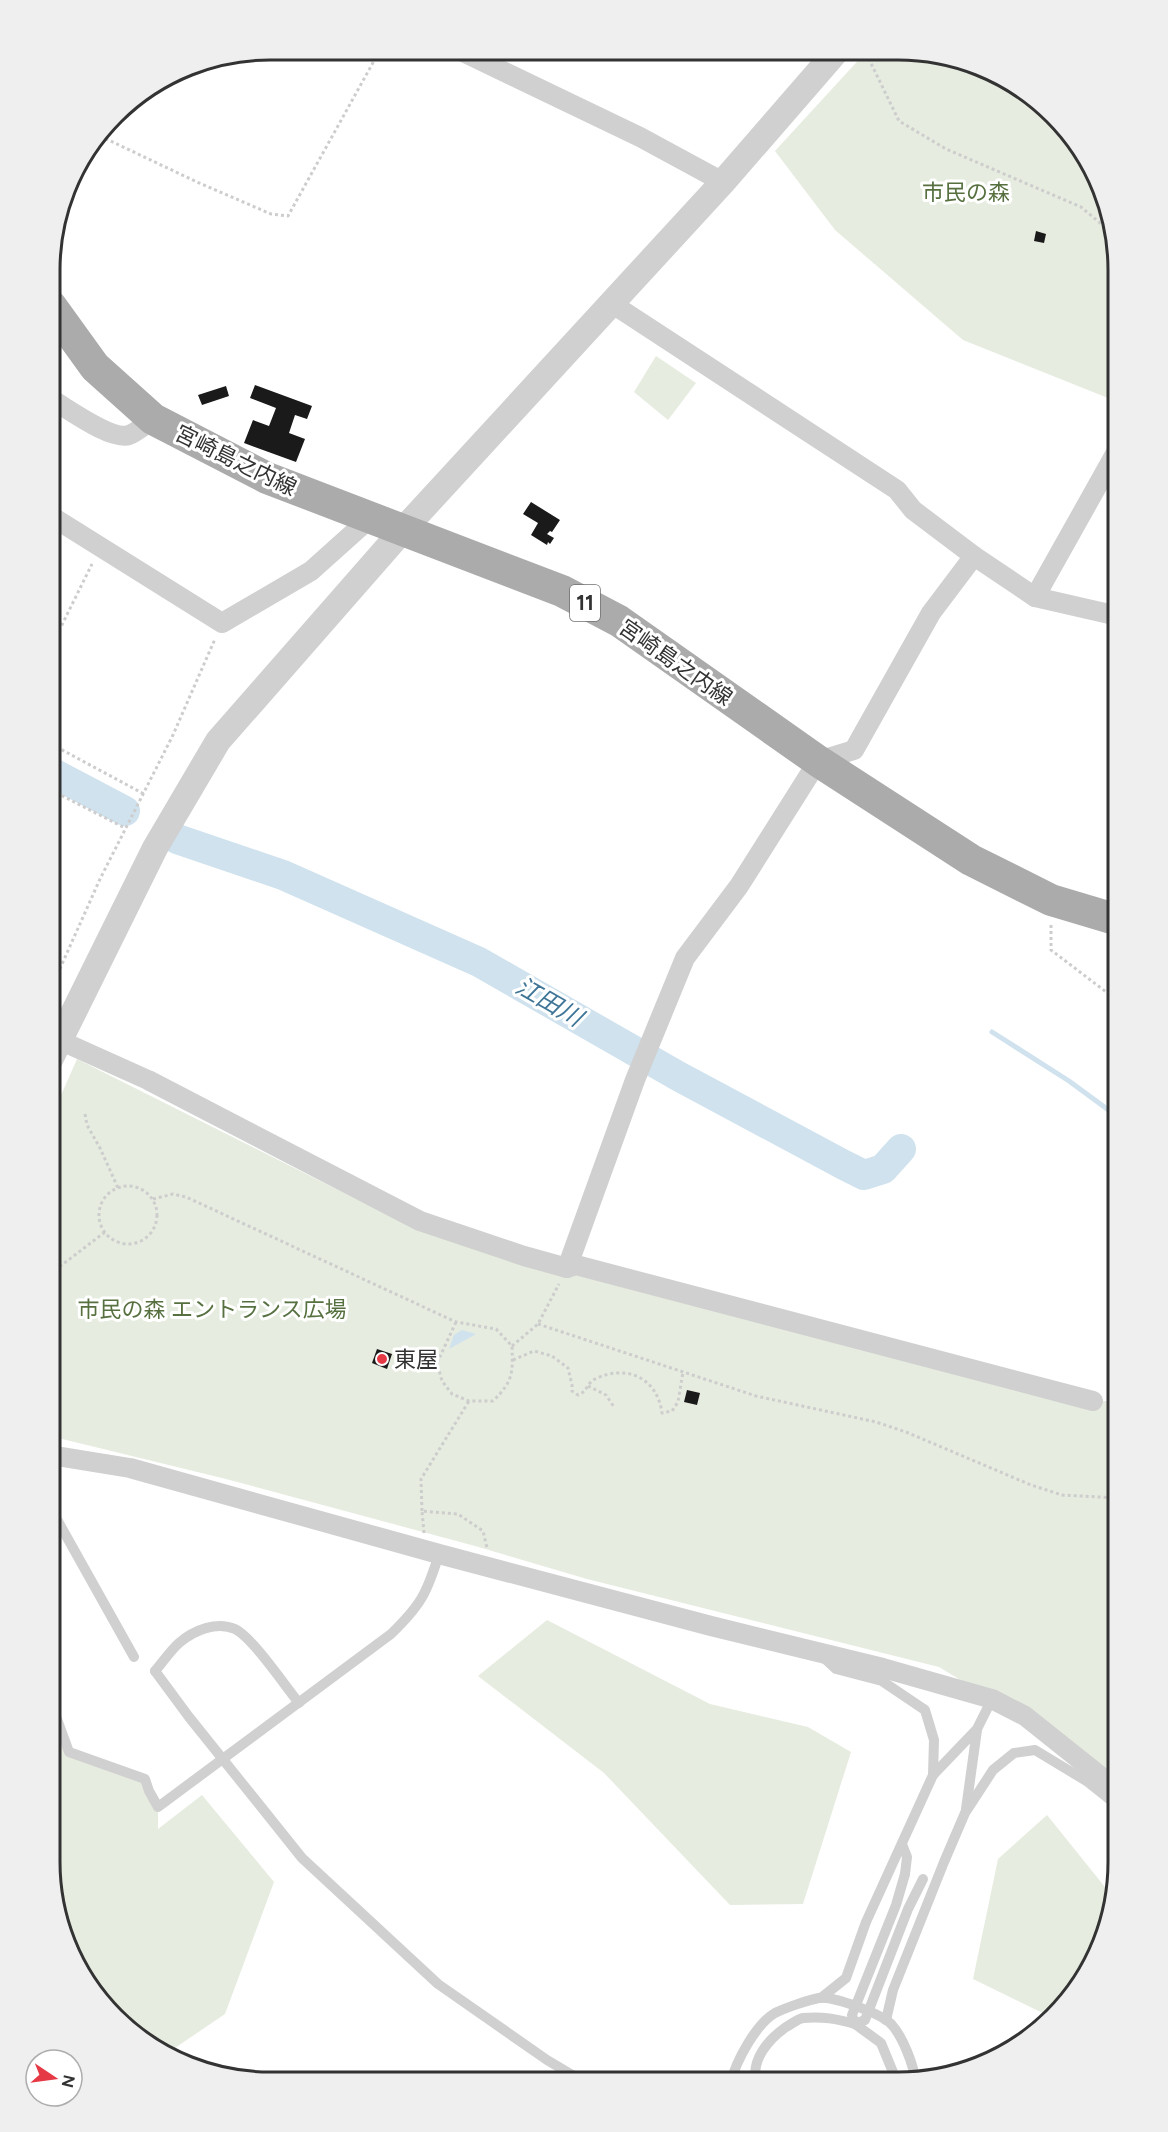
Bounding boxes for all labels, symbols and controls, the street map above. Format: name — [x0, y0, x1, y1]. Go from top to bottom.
park label: 市民の森 — [922, 179, 1010, 206]
street label: 宮崎島之内線 — [171, 419, 301, 502]
road number: 11 — [570, 585, 600, 621]
street label: 宮崎島之内線 — [614, 613, 738, 711]
water label: 江田川 — [511, 971, 590, 1034]
park label: 市民の森 エントランス広場 — [78, 1296, 347, 1323]
place label: 東屋 — [394, 1346, 438, 1373]
marker: 東屋 — [375, 1352, 389, 1366]
north arrow — [24, 2048, 84, 2108]
text: N — [57, 2073, 79, 2089]

